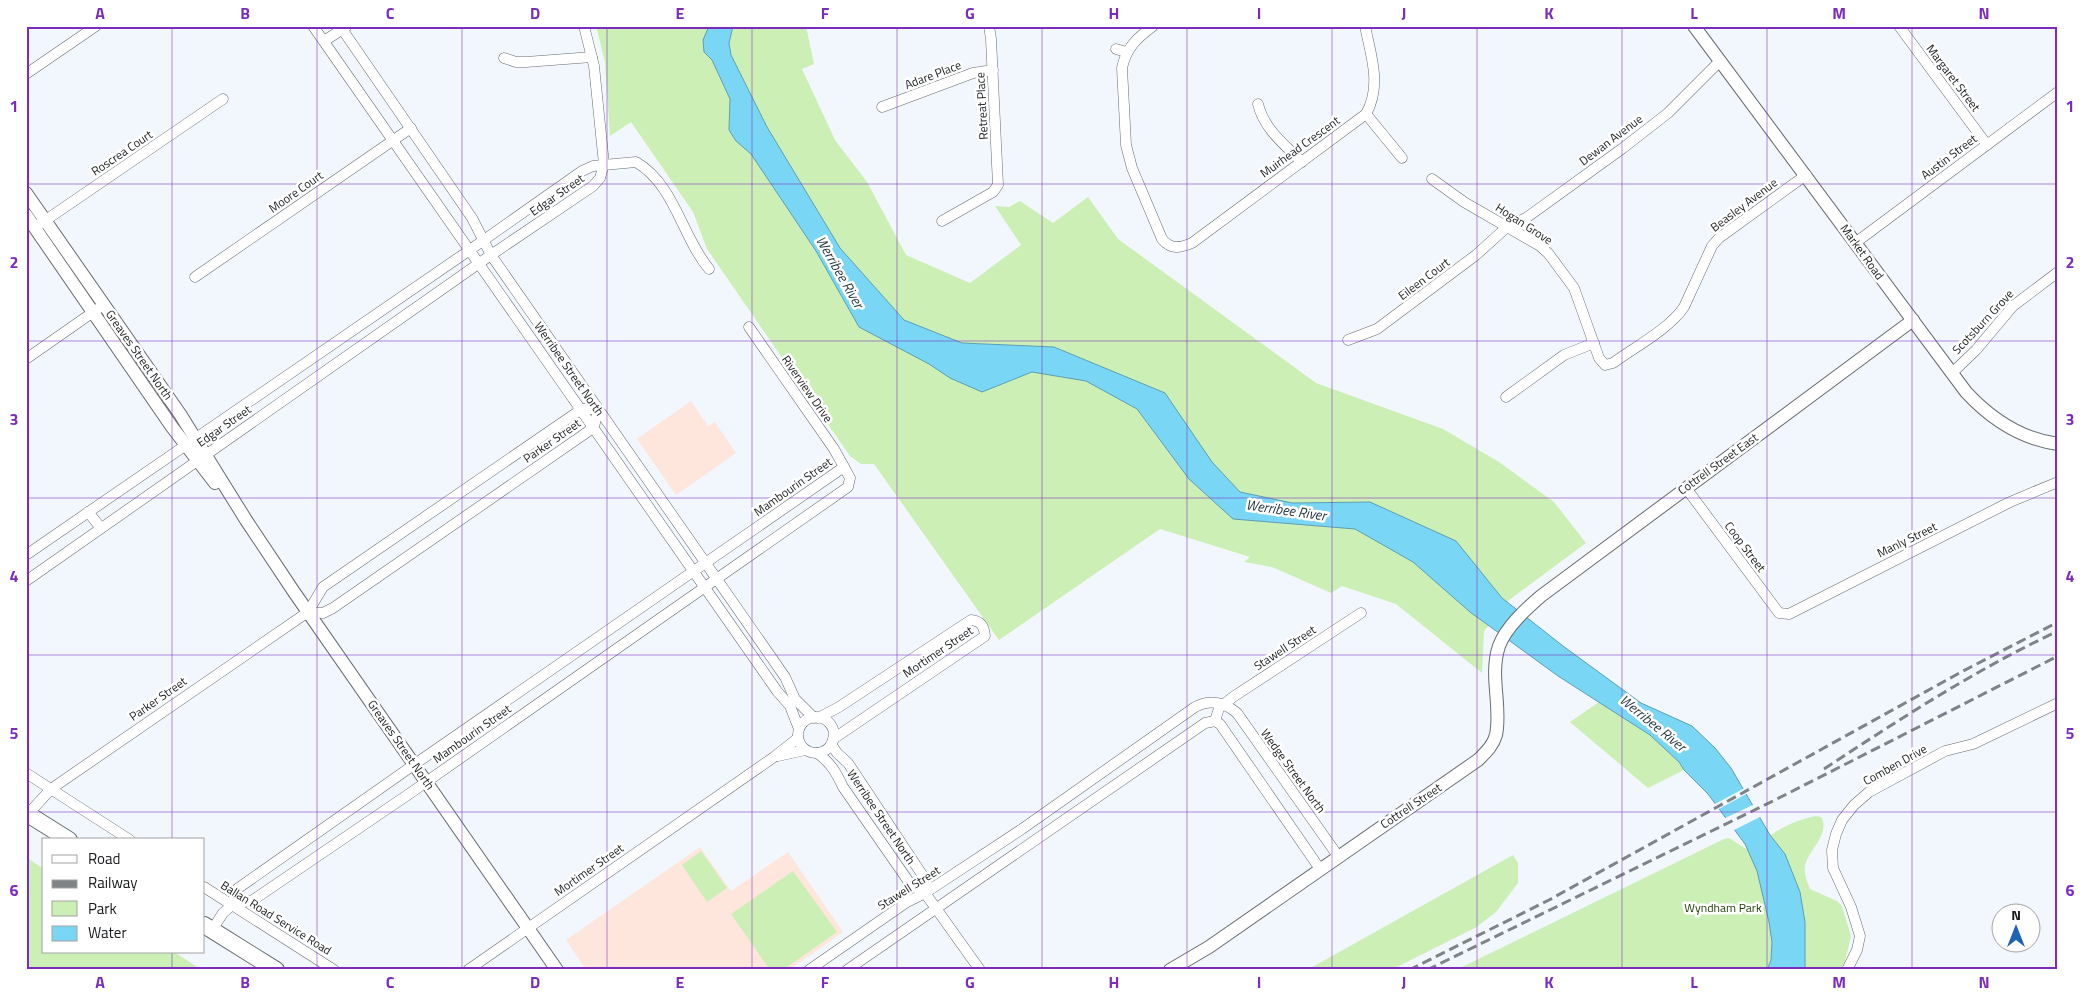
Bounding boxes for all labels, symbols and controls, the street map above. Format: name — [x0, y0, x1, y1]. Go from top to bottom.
text: A — [95, 1, 105, 25]
text: B — [240, 1, 250, 25]
text: C — [386, 1, 395, 25]
text: D — [530, 1, 540, 25]
text: E — [676, 1, 685, 25]
text: F — [821, 1, 830, 25]
text: G — [965, 1, 975, 25]
text: H — [1109, 1, 1119, 25]
text: I — [1257, 1, 1261, 25]
text: J — [1402, 1, 1406, 25]
text: K — [1544, 1, 1554, 25]
text: L — [1690, 1, 1698, 25]
text: M — [1832, 1, 1846, 25]
text: N — [1978, 1, 1990, 25]
street label: Margaret Street — [1922, 40, 1986, 116]
street label: Adare Place — [902, 55, 964, 94]
street label: Retreat Place — [970, 72, 993, 140]
text: 1 — [10, 94, 18, 118]
text: 1 — [2066, 94, 2074, 118]
street label: Dewan Avenue — [1575, 109, 1647, 170]
street label: Muirhead Crescent — [1256, 111, 1344, 182]
street label: Roscrea Court — [87, 125, 157, 180]
street label: Austin Street — [1917, 129, 1981, 184]
street label: Moore Court — [264, 165, 328, 217]
street label: Edgar Street — [526, 168, 589, 220]
street label: Beasley Avenue — [1706, 173, 1781, 236]
street label: Hogan Grove — [1492, 198, 1557, 249]
street label: Market Road — [1836, 220, 1889, 283]
water label: Werribee River — [811, 232, 870, 313]
text: 2 — [10, 250, 18, 274]
text: 2 — [2066, 250, 2074, 274]
street label: Eileen Court — [1394, 252, 1454, 304]
street label: Scotsburn Grove — [1947, 285, 2018, 359]
street label: Greaves Street North — [101, 306, 178, 404]
street label: Werribee Street North — [530, 318, 609, 420]
street label: Riverview Drive — [777, 351, 838, 426]
street label: Edgar Street — [193, 399, 256, 451]
text: 3 — [10, 407, 18, 431]
text: 3 — [2066, 407, 2074, 431]
street label: Parker Street — [519, 413, 585, 467]
street label: Cottrell Street East — [1674, 427, 1763, 499]
street label: Mambourin Street — [750, 452, 836, 521]
water label: Werribee River — [1245, 494, 1329, 526]
street label: Manly Street — [1874, 516, 1941, 562]
street label: Coop Street — [1720, 517, 1771, 577]
text: 4 — [10, 564, 19, 588]
text: 4 — [2066, 564, 2075, 588]
street label: Stawell Street — [1250, 620, 1320, 675]
street label: Mortimer Street — [899, 621, 977, 682]
street label: Parker Street — [125, 671, 191, 725]
water label: Werribee River — [1615, 689, 1692, 757]
street label: Greaves Street North — [363, 696, 440, 794]
street label: Mambourin Street — [429, 699, 515, 768]
text: 5 — [10, 721, 19, 745]
text: 5 — [2066, 721, 2075, 745]
street label: Wedge Street North — [1256, 724, 1331, 817]
street label: Comben Drive — [1859, 739, 1930, 790]
street label: Werribee Street North — [842, 765, 920, 868]
street label: Cottrell Street — [1376, 778, 1446, 833]
legend — [42, 838, 205, 954]
street label: Mortimer Street — [550, 838, 628, 901]
text: Road — [88, 847, 120, 870]
street label: Stawell Street — [874, 860, 944, 914]
text: Railway — [88, 871, 138, 894]
street label: Ballan Road Service Road — [217, 876, 335, 959]
text: 6 — [10, 878, 19, 902]
text: 6 — [2066, 878, 2075, 902]
text: Park — [88, 897, 117, 920]
park label: Wyndham Park — [1684, 898, 1762, 917]
north arrow — [1992, 904, 2042, 954]
text: N — [2011, 904, 2021, 925]
text: Water — [88, 921, 127, 944]
text: A — [95, 970, 105, 994]
text: B — [240, 970, 250, 994]
text: C — [386, 970, 395, 994]
text: D — [530, 970, 540, 994]
text: E — [676, 970, 685, 994]
text: F — [821, 970, 830, 994]
text: G — [965, 970, 975, 994]
text: H — [1109, 970, 1119, 994]
text: I — [1257, 970, 1261, 994]
text: J — [1402, 970, 1406, 994]
text: K — [1544, 970, 1554, 994]
text: L — [1690, 970, 1698, 994]
text: M — [1832, 970, 1846, 994]
text: N — [1978, 970, 1990, 994]

